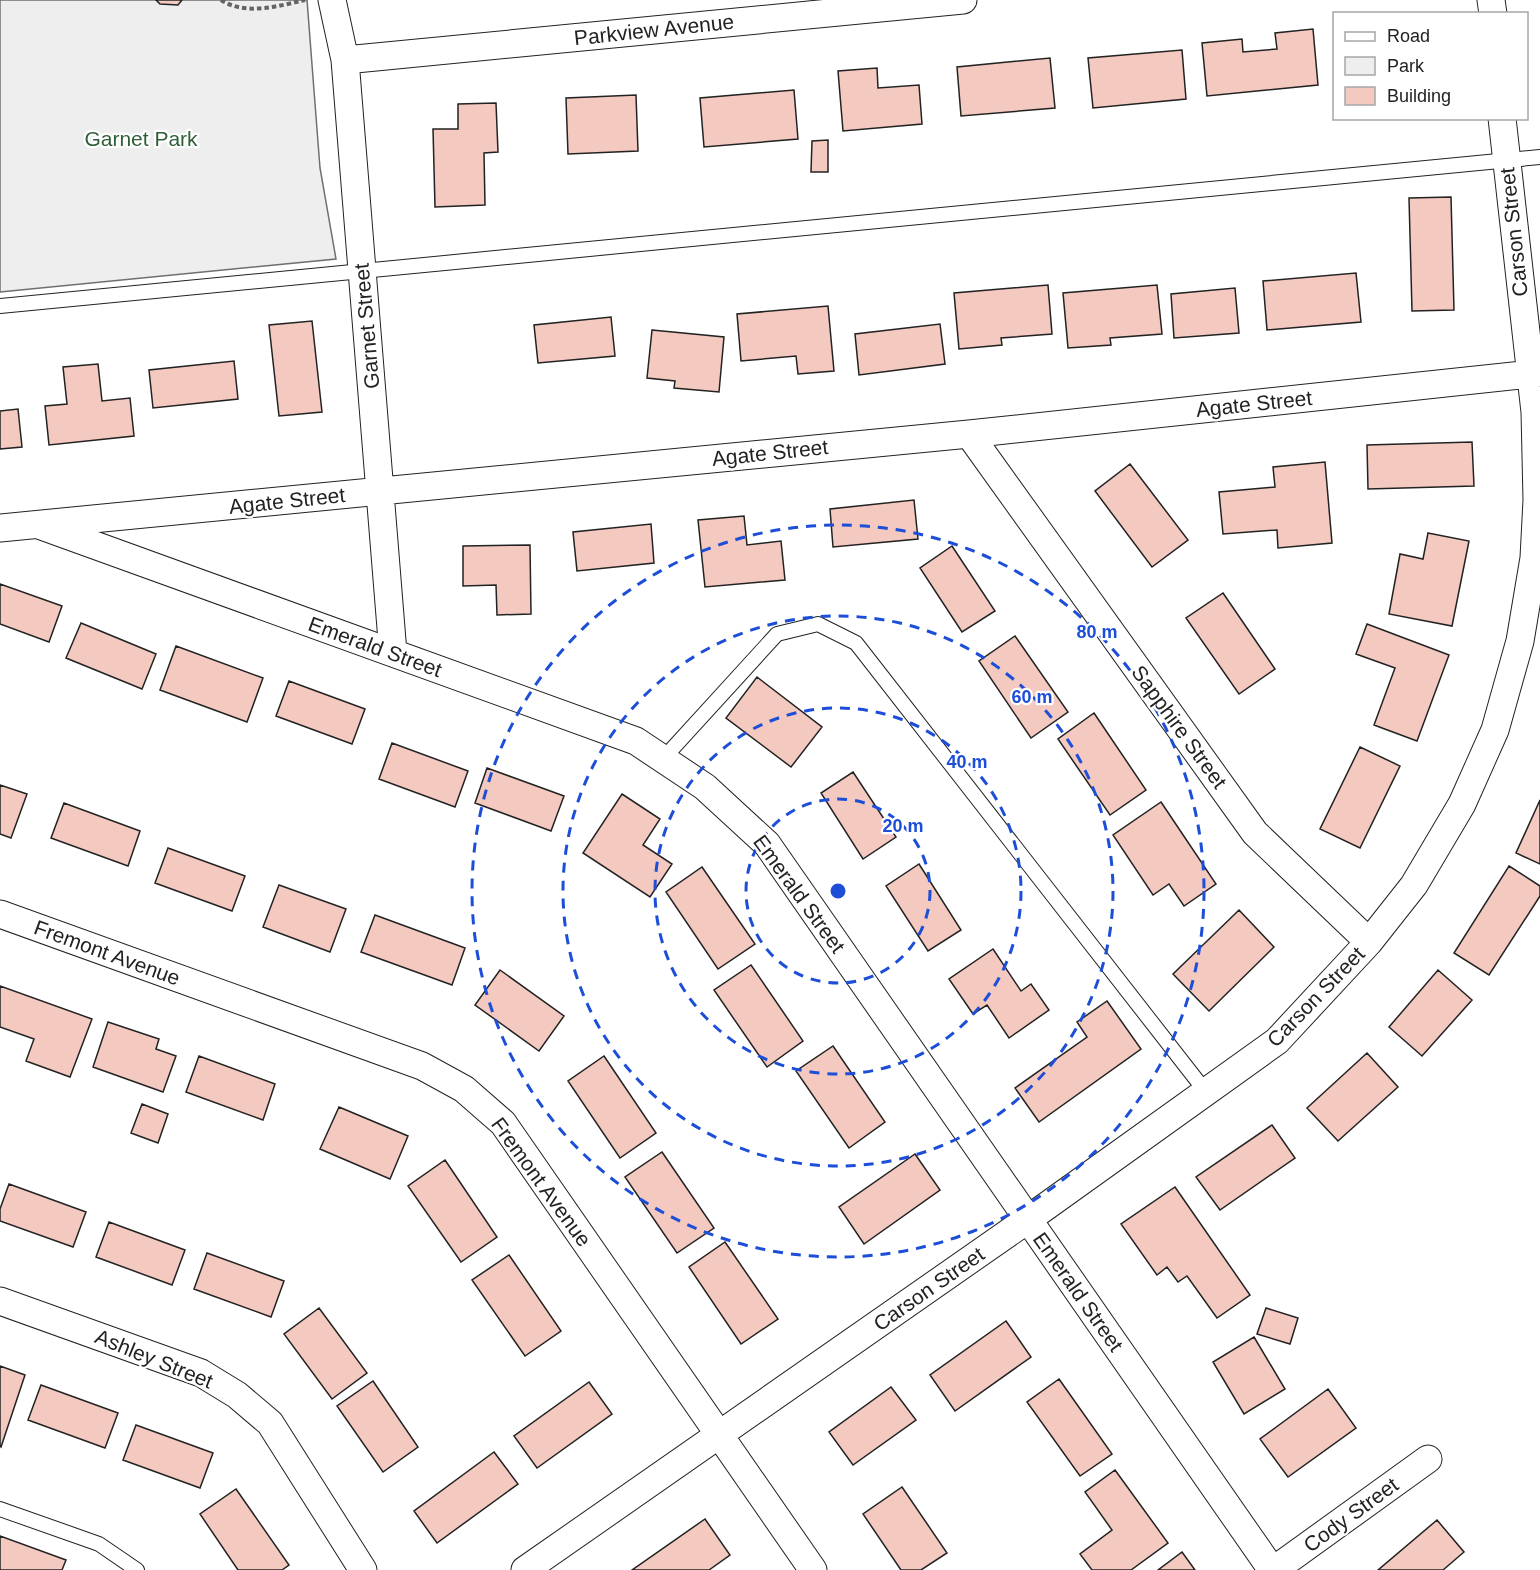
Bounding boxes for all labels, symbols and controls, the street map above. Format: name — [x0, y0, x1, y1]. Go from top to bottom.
street label: Parkview Avenue — [573, 10, 735, 49]
legend — [1333, 12, 1528, 120]
text: Road — [1387, 26, 1430, 46]
text: Park — [1387, 56, 1425, 76]
text: Building — [1387, 86, 1451, 106]
park label: Garnet Park — [84, 127, 198, 150]
street label: Carson Street — [1495, 166, 1532, 298]
street label: Garnet Street — [350, 262, 383, 390]
street label: Agate Street — [1195, 386, 1313, 421]
street label: Agate Street — [711, 435, 829, 470]
street label: Agate Street — [228, 483, 346, 518]
street label: Emerald Street — [305, 612, 445, 681]
text: 80 m — [1076, 622, 1118, 642]
street label: Sapphire Street — [1127, 661, 1232, 793]
text: 60 m — [1011, 687, 1053, 707]
text: 40 m — [946, 752, 988, 772]
text: 20 m — [882, 816, 924, 836]
street label: Emerald Street — [749, 830, 850, 957]
centre of rings — [828, 881, 848, 901]
street label: Fremont Avenue — [31, 915, 183, 990]
street label: Carson Street — [1262, 942, 1369, 1051]
street label: Fremont Avenue — [487, 1113, 596, 1251]
street label: Emerald Street — [1029, 1228, 1128, 1356]
street label: Carson Street — [869, 1242, 989, 1335]
street label: Ashley Street — [92, 1324, 217, 1393]
street label: Cody Street — [1299, 1473, 1402, 1556]

